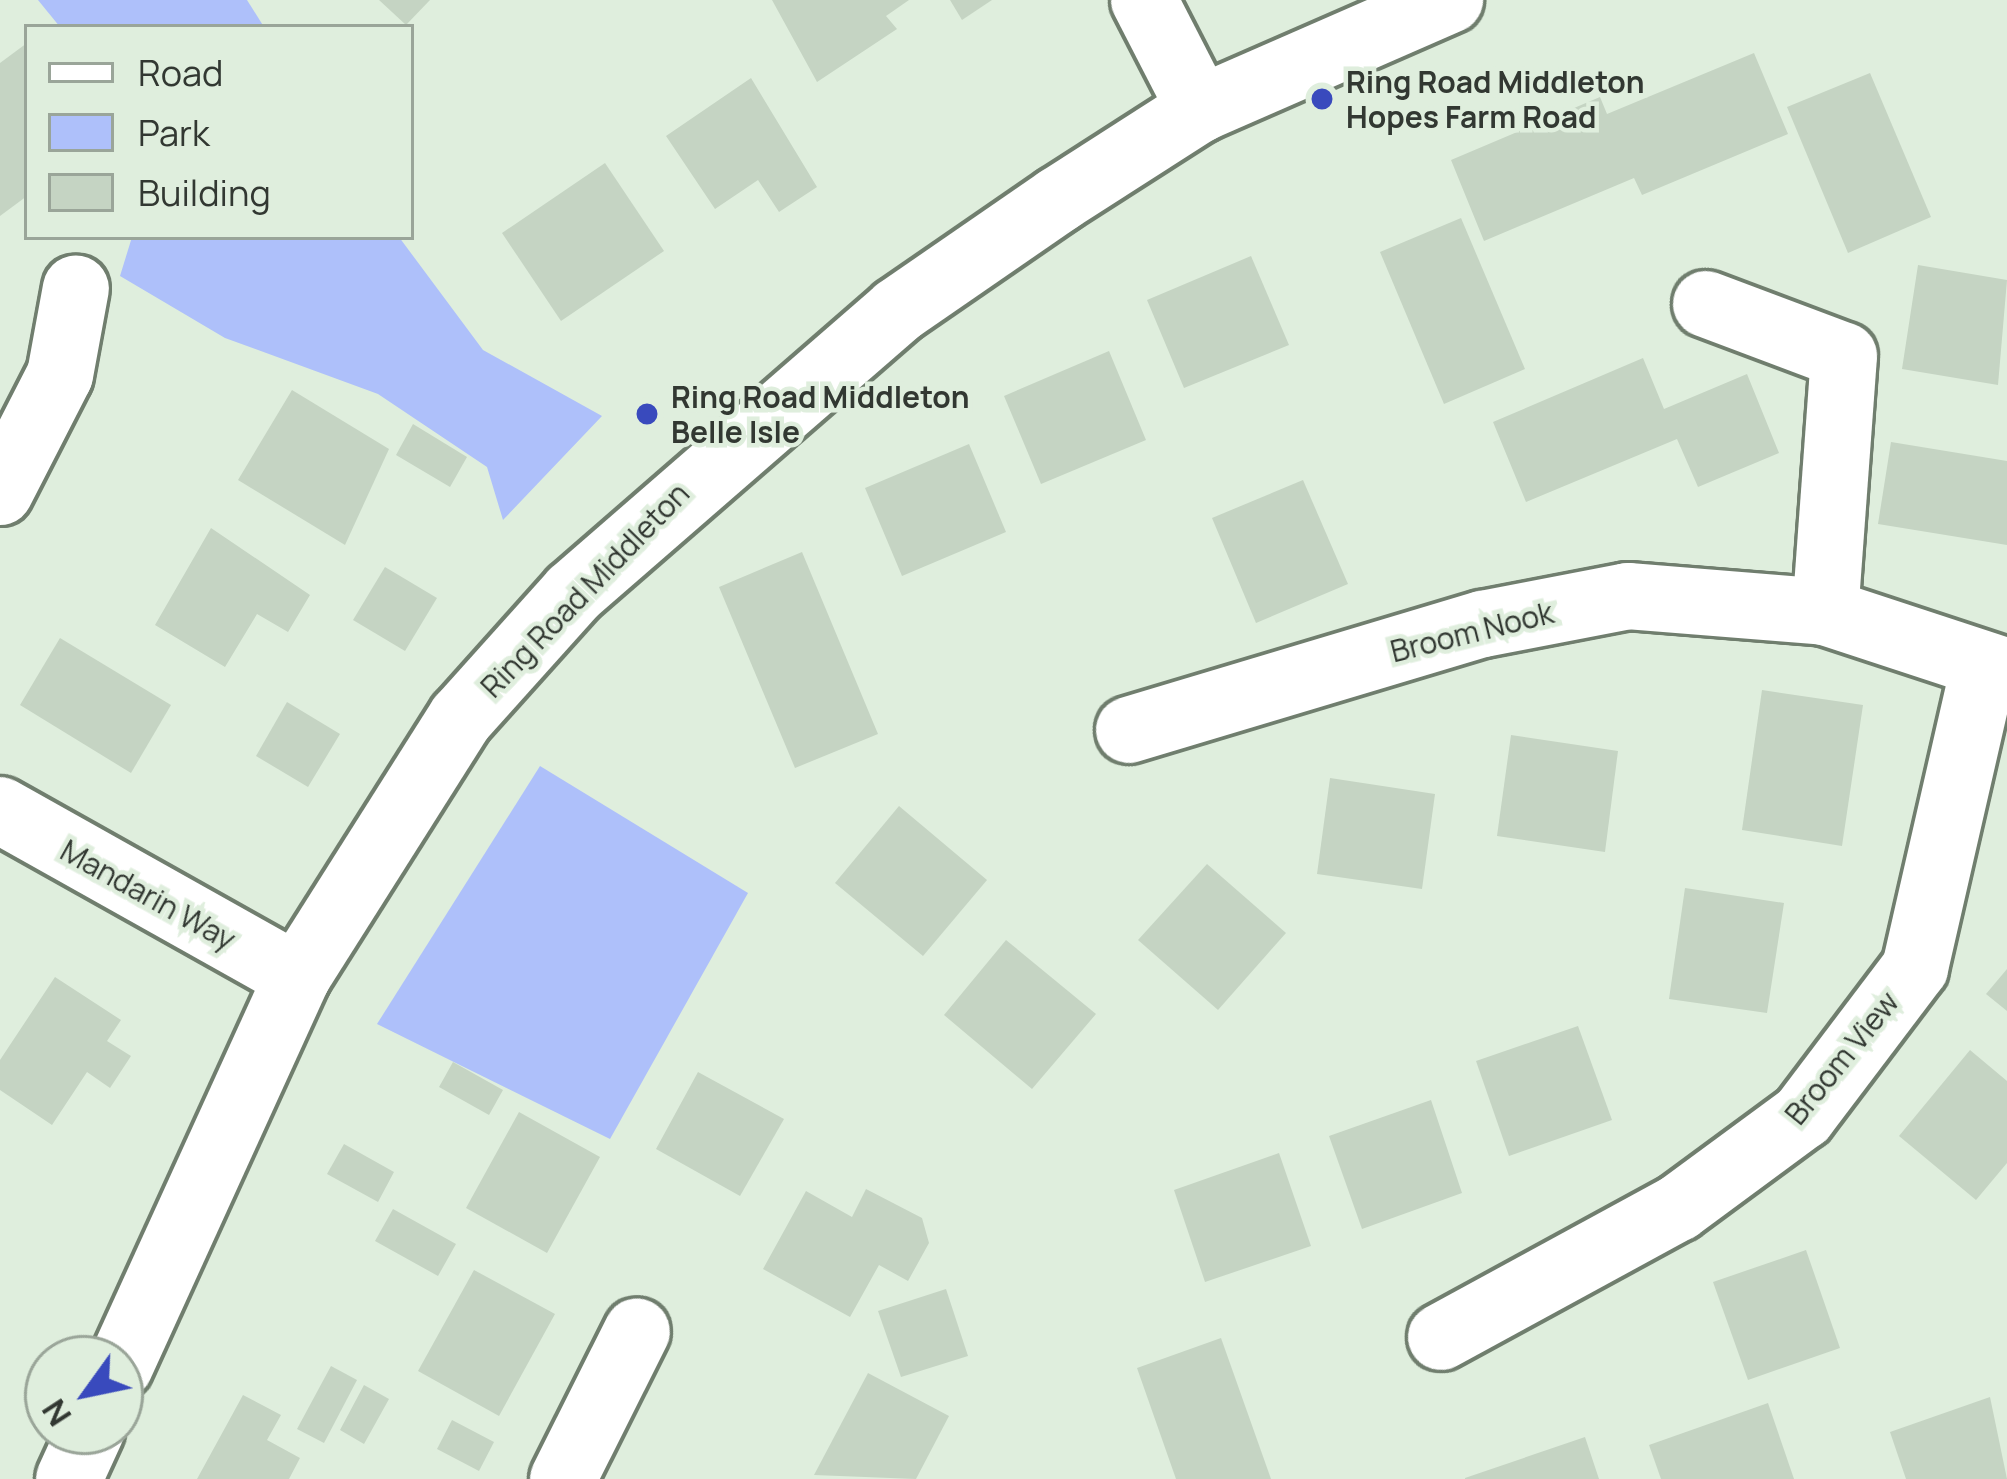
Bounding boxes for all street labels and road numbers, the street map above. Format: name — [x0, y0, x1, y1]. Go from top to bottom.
street label: Ring Road Middleton — [473, 475, 697, 705]
street label: Broom Nook — [1387, 594, 1557, 670]
street label: Mandarin Way — [54, 832, 242, 958]
street label: Broom View — [1778, 984, 1906, 1132]

